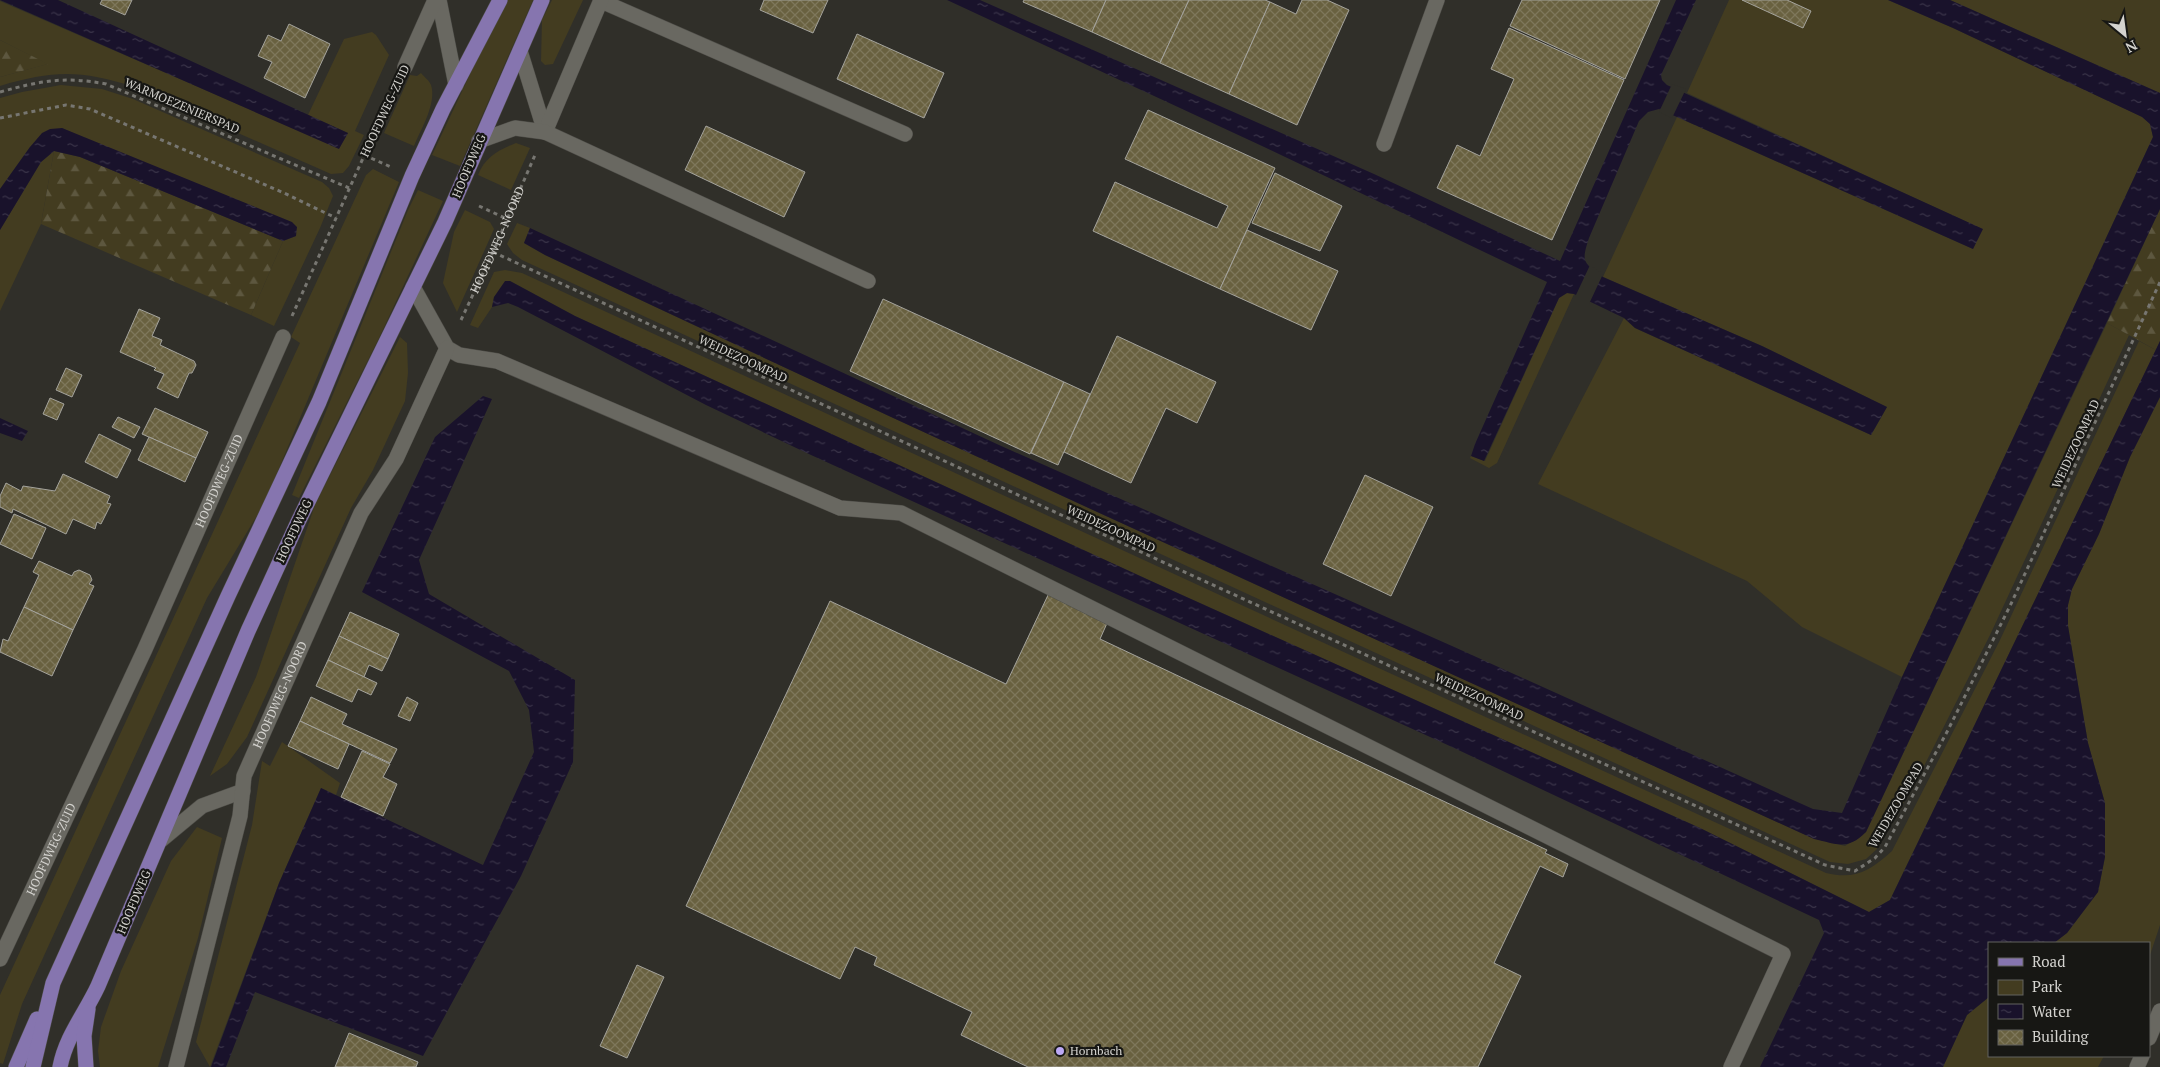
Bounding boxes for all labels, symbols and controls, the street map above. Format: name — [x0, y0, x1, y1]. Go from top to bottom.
north arrow — [2100, 10, 2150, 60]
text: N — [2122, 36, 2141, 58]
street label: HOOFDWEG-ZUID — [357, 62, 413, 159]
street label: WARMOEZENIERSPAD — [122, 74, 242, 137]
street label: HOOFDWEG — [448, 131, 489, 200]
street label: HOOFDWEG-NOORD — [467, 184, 527, 296]
street label: WEIDEZOOMPAD — [697, 331, 790, 386]
street label: WEIDEZOOMPAD — [2048, 397, 2103, 490]
street label: HOOFDWEG-ZUID — [192, 432, 246, 530]
street label: HOOFDWEG — [272, 496, 315, 565]
street label: WEIDEZOOMPAD — [1065, 501, 1158, 556]
street label: HOOFDWEG-NOORD — [249, 639, 310, 751]
street label: WEIDEZOOMPAD — [1433, 669, 1526, 724]
street label: WEIDEZOOMPAD — [1865, 759, 1926, 850]
street label: HOOFDWEG-ZUID — [23, 801, 79, 898]
street label: HOOFDWEG — [113, 867, 154, 936]
legend — [1988, 942, 2150, 1057]
text: Road — [2032, 951, 2065, 971]
text: Park — [2032, 976, 2062, 996]
text: Water — [2032, 1001, 2072, 1021]
text: Building — [2032, 1026, 2090, 1046]
place label: Hornbach — [1070, 1043, 1122, 1058]
marker: Hornbach — [1054, 1045, 1066, 1057]

